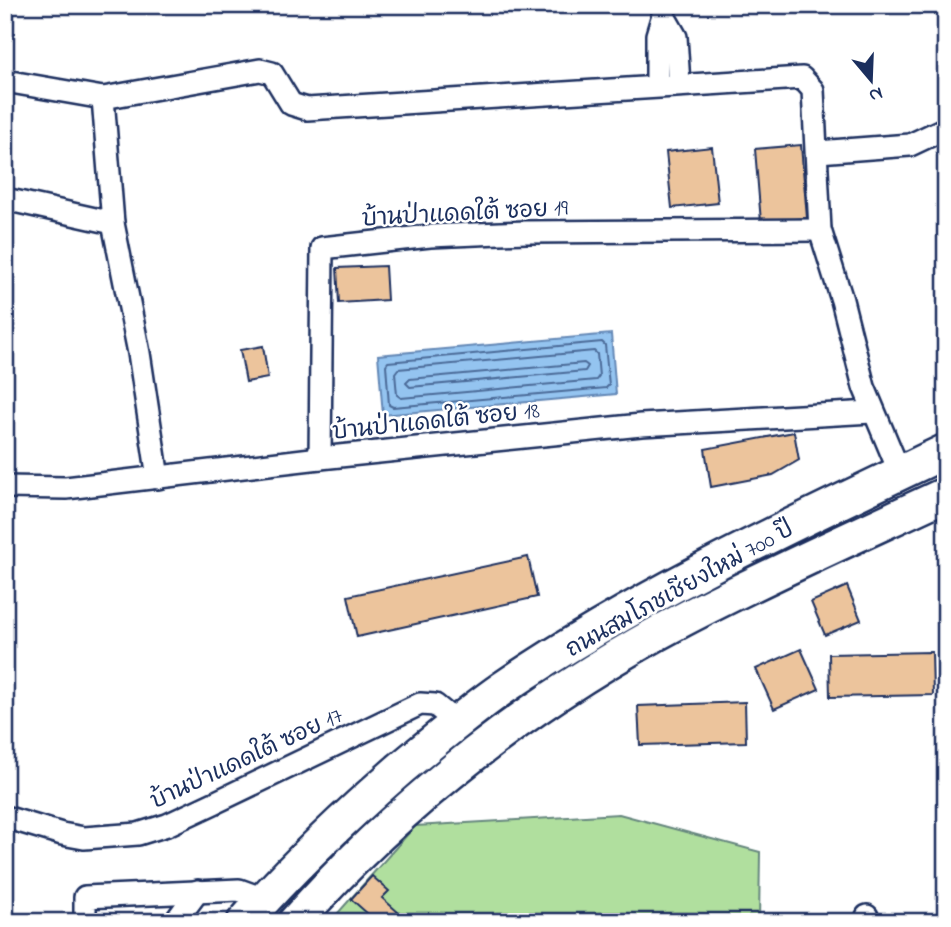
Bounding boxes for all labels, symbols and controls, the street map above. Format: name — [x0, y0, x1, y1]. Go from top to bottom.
north arrow — [836, 46, 906, 116]
text: N — [865, 79, 886, 109]
street label: บ้านป่าแดดใต้ ซอย 19 — [361, 191, 569, 236]
street label: บ้านป่าแดดใต้ ซอย 18 — [331, 393, 542, 450]
street label: ถนนสมโภชเชียงใหม่ 700 ปี — [559, 512, 800, 667]
street label: บ้านป่าแดดใต้ ซอย 17 — [145, 698, 349, 818]

